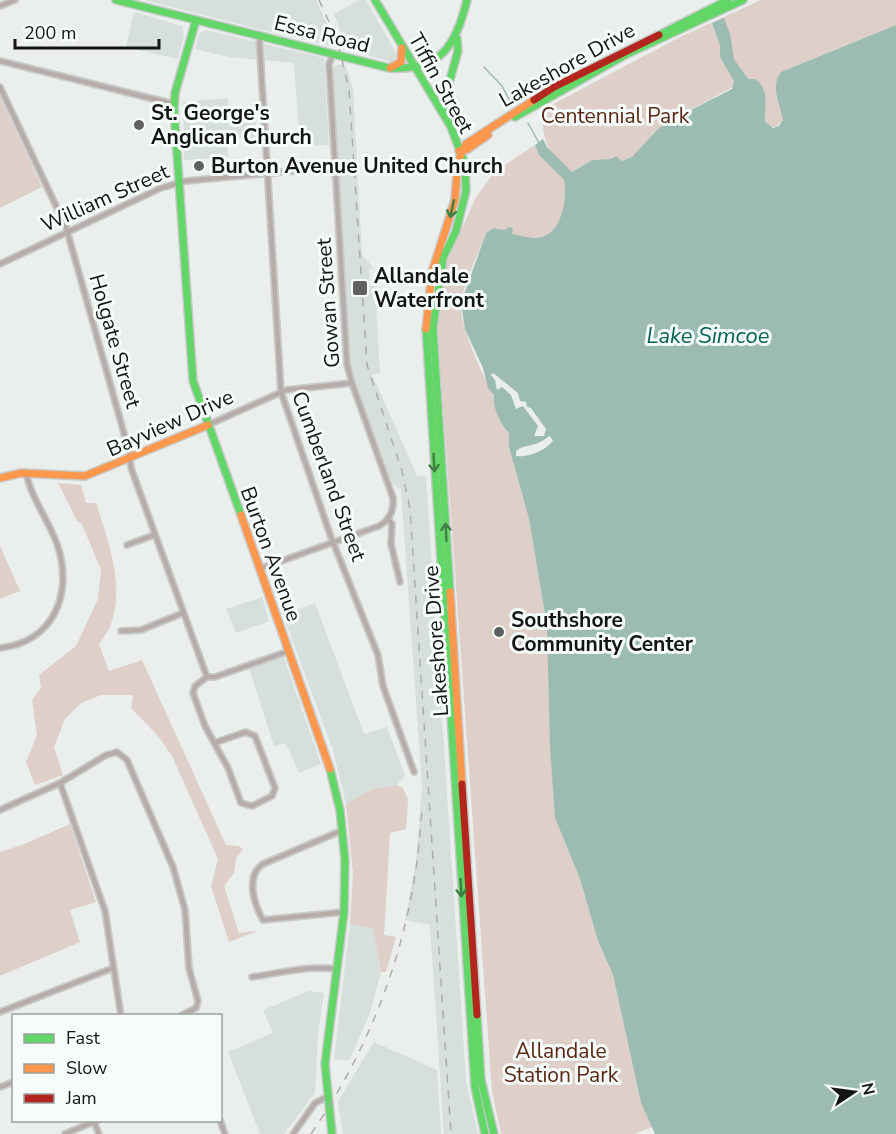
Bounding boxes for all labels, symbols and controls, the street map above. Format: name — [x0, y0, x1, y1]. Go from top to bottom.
street label: Essa Road — [271, 9, 373, 59]
scale bar — [15, 12, 159, 50]
street label: Lakeshore Drive — [494, 16, 640, 114]
text: 200 m — [24, 21, 76, 45]
street label: Tiffin Street — [402, 28, 480, 139]
place label: St. George's Anglican Church — [151, 99, 312, 151]
park label: Centennial Park — [541, 102, 690, 130]
marker: St. George's Anglican Church — [132, 118, 146, 132]
place label: Burton Avenue United Church — [211, 152, 503, 180]
street label: William Street — [37, 157, 174, 239]
marker: Burton Avenue United Church — [192, 159, 206, 173]
one-way arrow — [446, 199, 458, 218]
street label: Gowan Street — [309, 237, 346, 369]
place label: Allandale Waterfront — [374, 262, 485, 314]
street label: Holgate Street — [82, 271, 148, 412]
marker: Allandale Waterfront — [351, 279, 369, 297]
water label: Lake Simcoe — [646, 321, 770, 351]
street label: Bayview Drive — [102, 383, 238, 463]
street label: Cumberland Street — [285, 387, 373, 565]
one-way arrow — [428, 452, 439, 472]
street label: Burton Avenue — [234, 483, 308, 625]
one-way arrow — [440, 523, 451, 543]
street label: Lakeshore Drive — [417, 565, 455, 717]
place label: Southshore Community Center — [511, 606, 694, 658]
marker: Southshore Community Center — [492, 625, 506, 639]
one-way arrow — [456, 877, 467, 897]
legend — [12, 1014, 222, 1122]
text: Fast — [66, 1026, 101, 1050]
park label: Allandale Station Park — [504, 1037, 619, 1089]
text: Slow — [66, 1056, 107, 1080]
north arrow — [824, 1062, 884, 1122]
text: N — [856, 1081, 880, 1097]
text: Jam — [65, 1086, 97, 1110]

